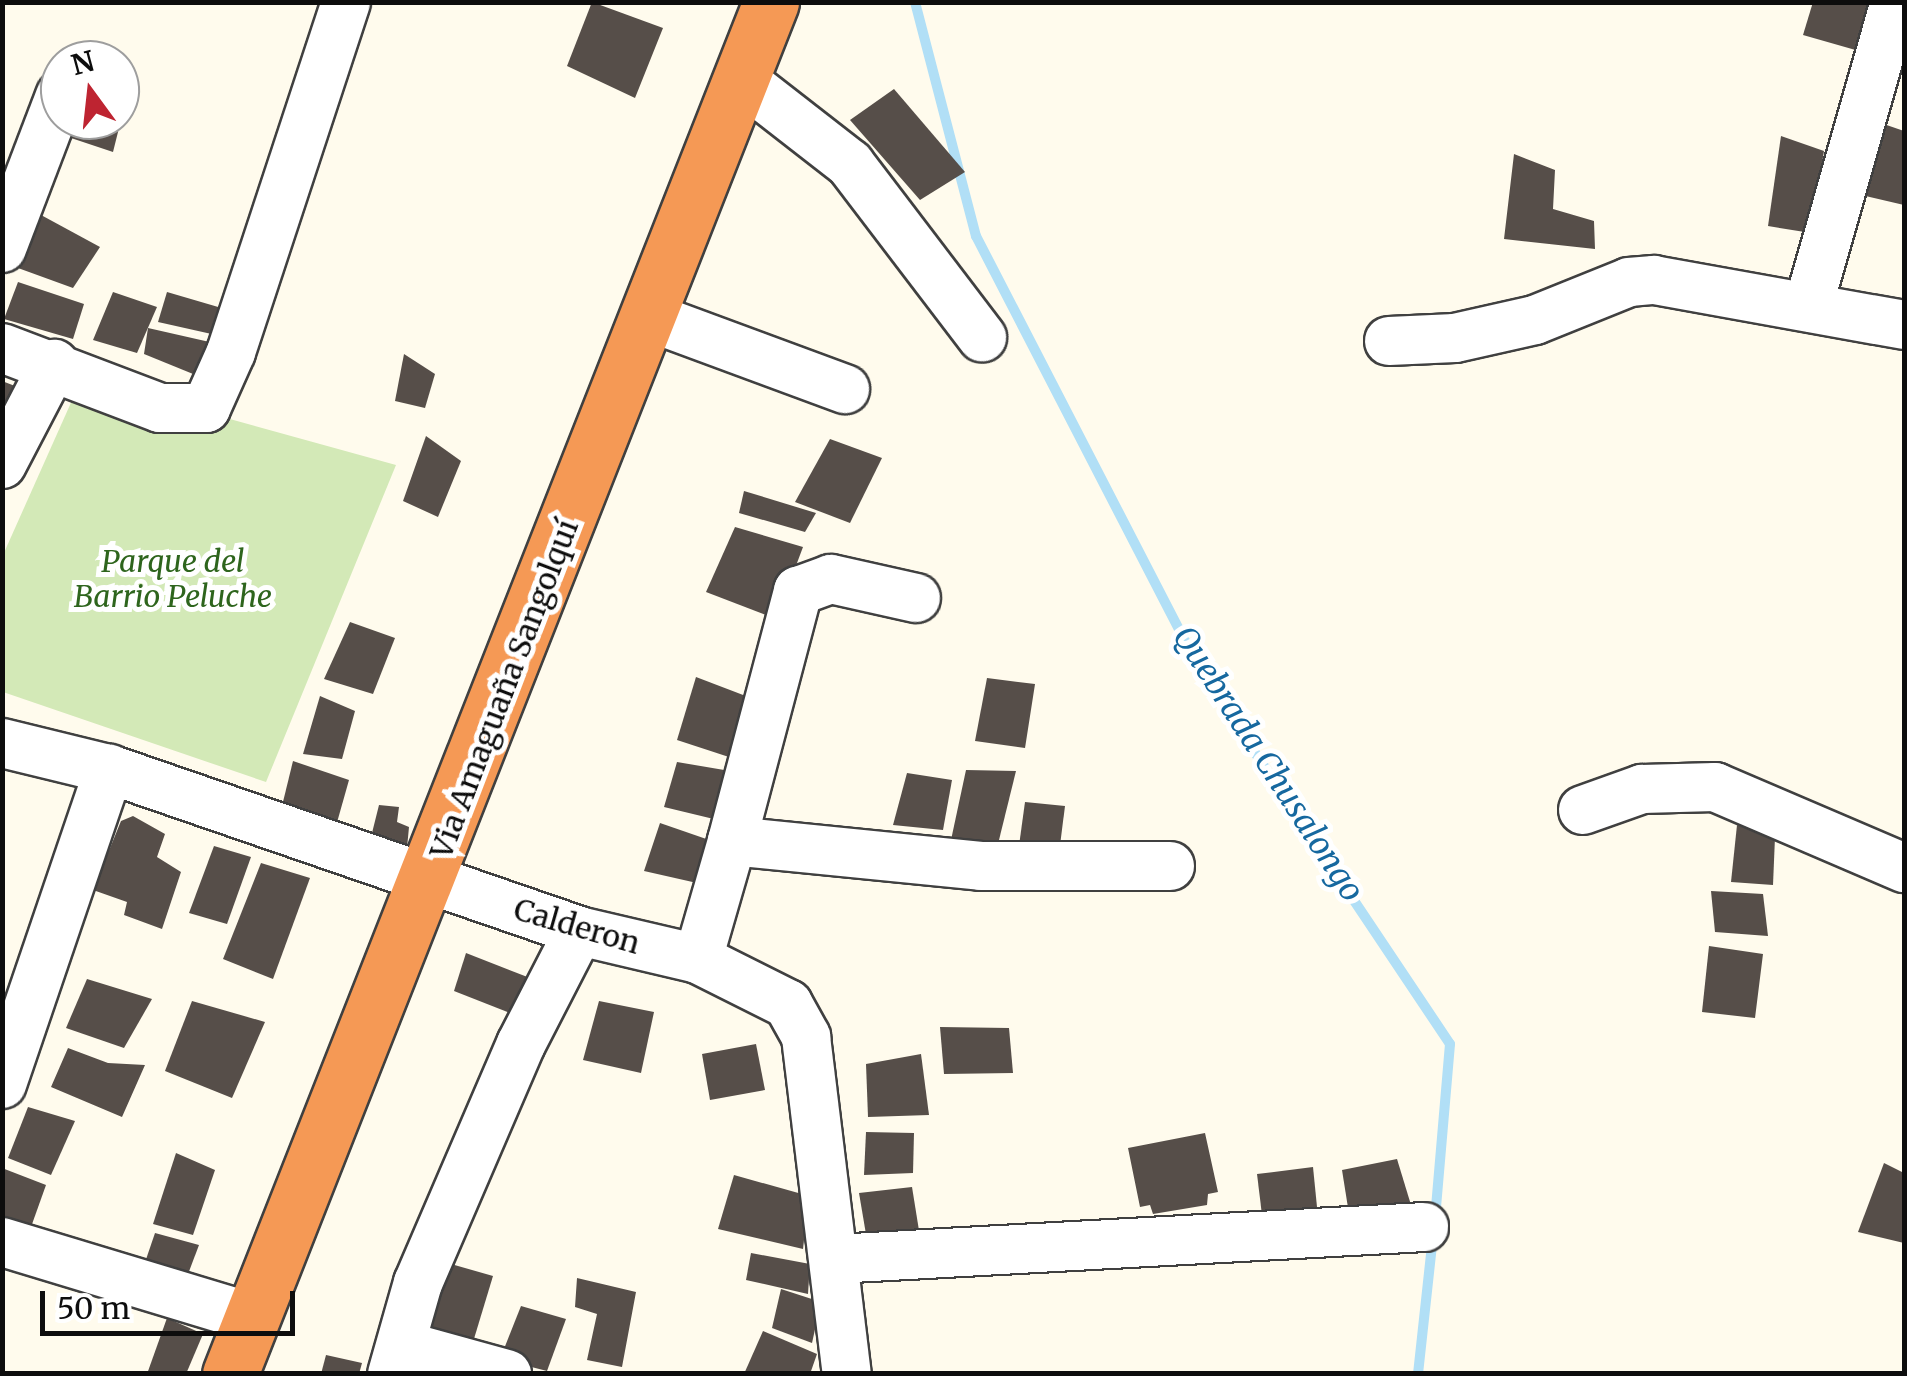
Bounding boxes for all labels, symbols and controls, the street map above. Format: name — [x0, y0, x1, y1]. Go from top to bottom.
north arrow — [40, 40, 140, 140]
text: N — [67, 43, 98, 83]
street label: Via Amaguaña Sangolquí — [423, 514, 585, 864]
park label: Parque del Barrio Peluche — [74, 543, 272, 614]
water label: Quebrada Chusalongo — [1165, 619, 1371, 909]
street label: Calderon — [510, 891, 644, 961]
scale bar — [45, 1271, 300, 1333]
text: 50 m — [57, 1289, 130, 1327]

